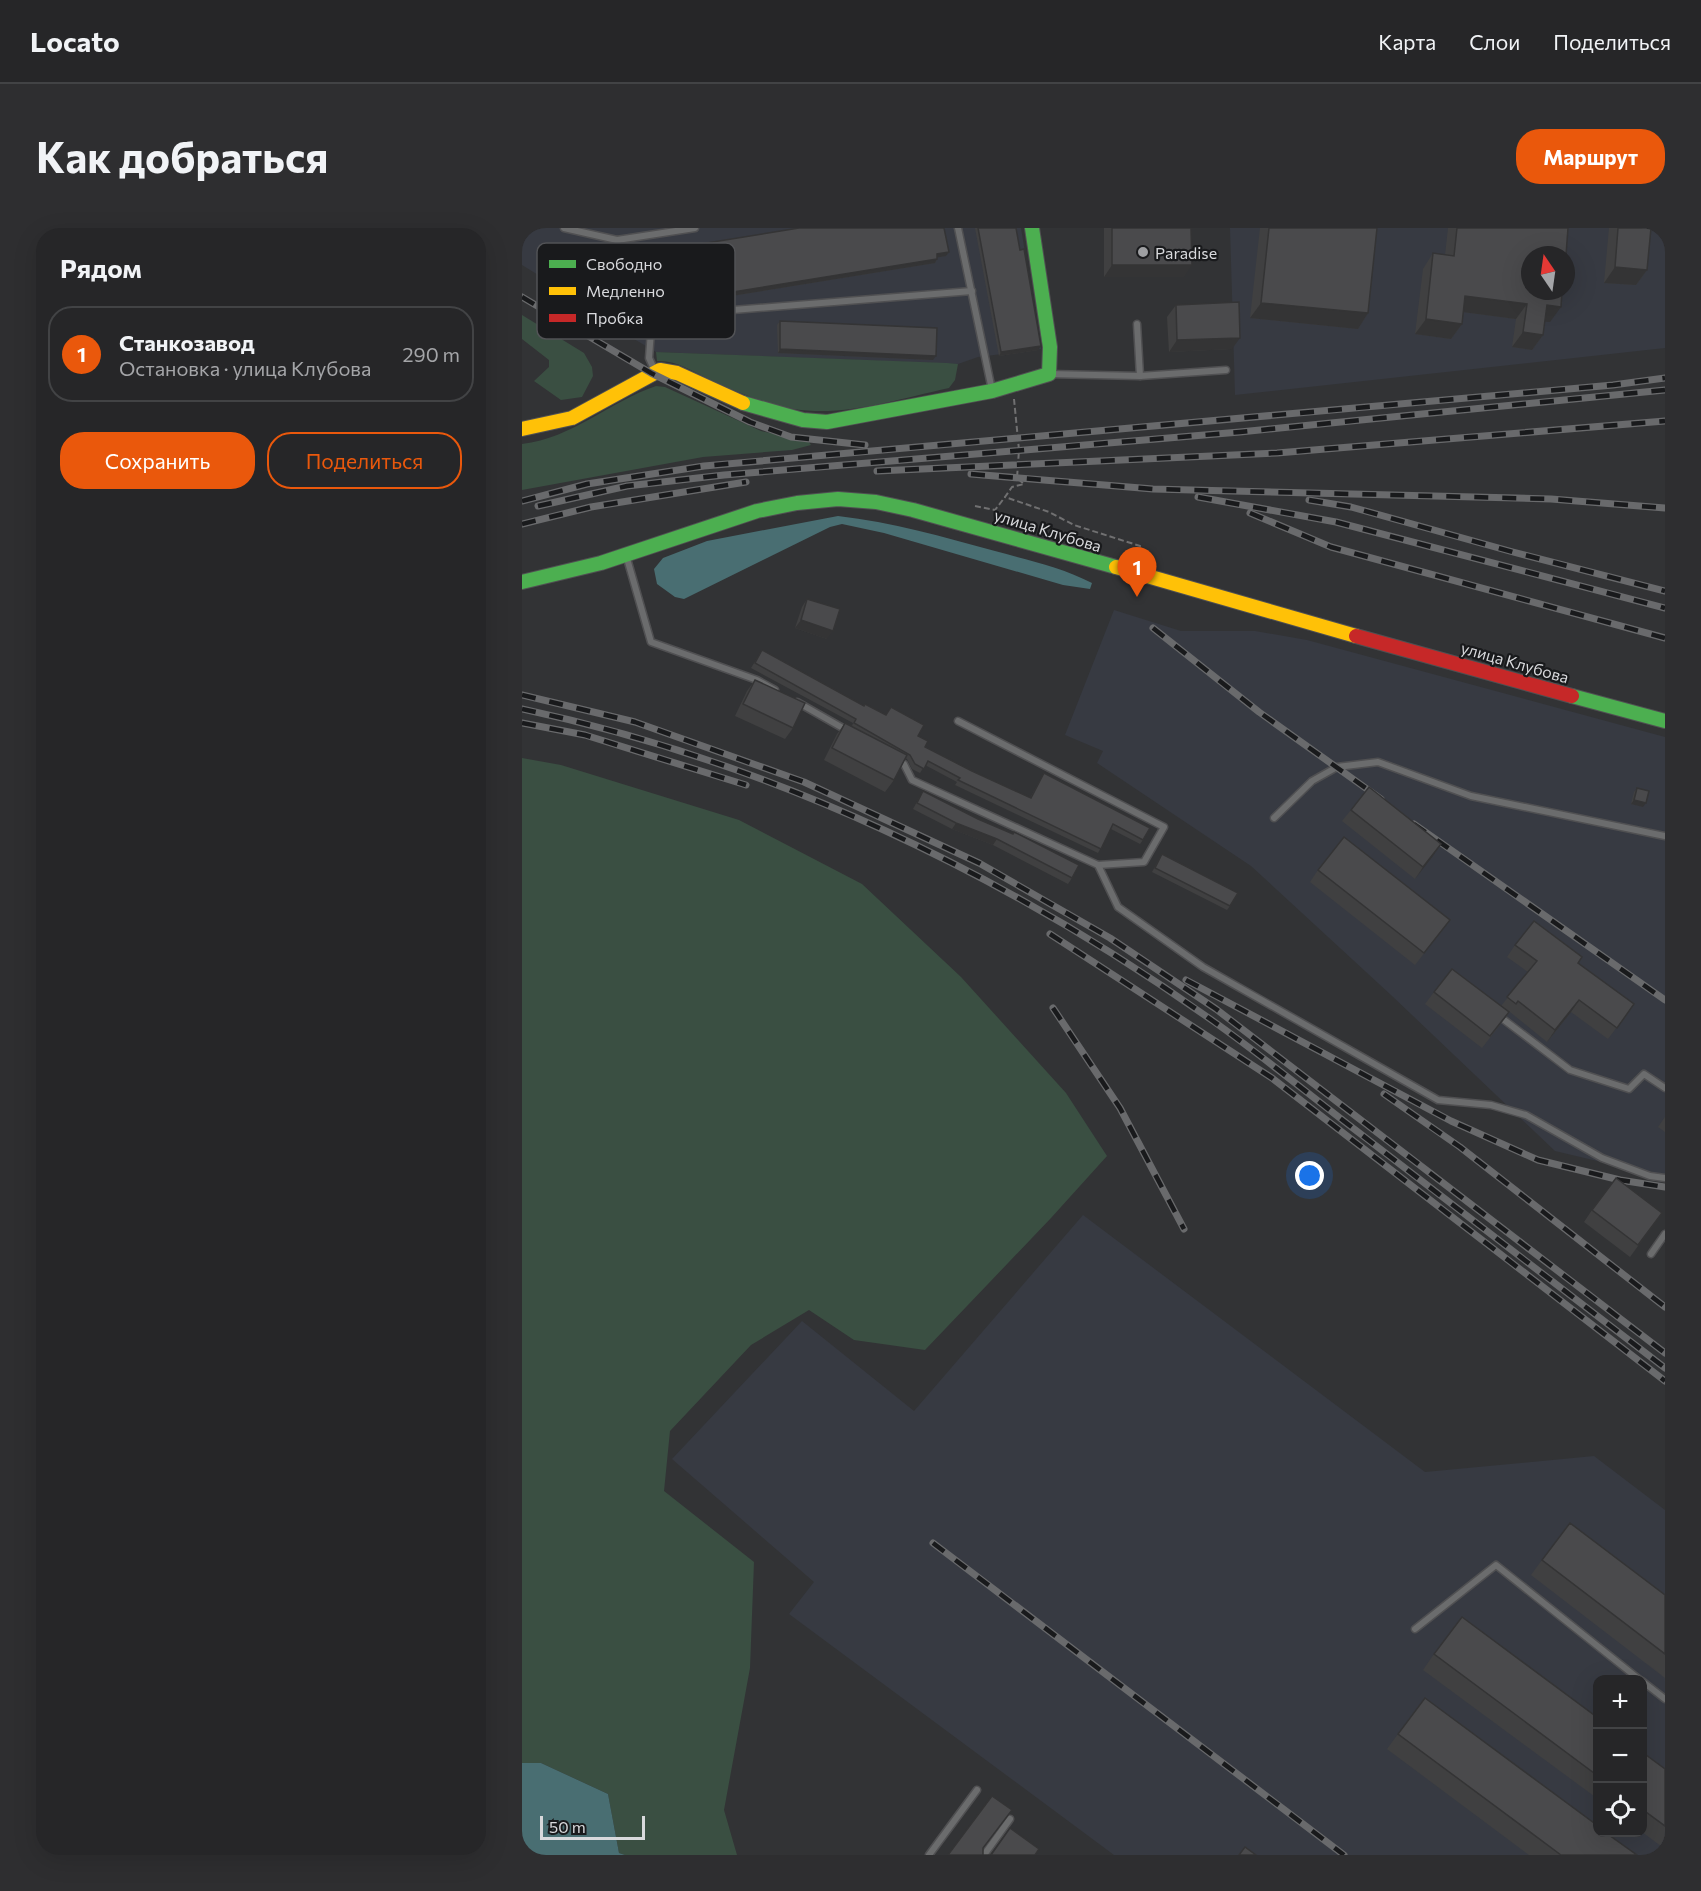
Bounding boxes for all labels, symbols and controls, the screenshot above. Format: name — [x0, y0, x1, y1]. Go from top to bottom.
text: Locato — [30, 24, 120, 58]
text: Карта — [1378, 29, 1436, 54]
text: Слои — [1469, 29, 1520, 54]
text: Поделиться — [1553, 29, 1671, 54]
button: Маршрут — [1516, 129, 1665, 184]
text: Как добраться — [36, 130, 328, 182]
legend — [537, 243, 735, 339]
place label: Paradise — [1155, 243, 1217, 262]
marker: Paradise — [1136, 245, 1150, 259]
north arrow — [1521, 246, 1575, 300]
text: Рядом — [60, 252, 142, 283]
text: Свободно — [586, 254, 662, 273]
text: Медленно — [586, 281, 665, 300]
text: Пробка — [586, 308, 643, 327]
text: Станкозавод — [119, 329, 255, 356]
text: 1 — [77, 342, 86, 366]
text: 290 m — [402, 342, 460, 366]
text: Остановка · улица Клубова — [119, 356, 371, 380]
button: Сохранить — [60, 432, 255, 489]
button: Поделиться — [267, 432, 462, 489]
street label: улица Клубова — [992, 505, 1104, 555]
pin: 1 — [1118, 548, 1156, 597]
street label: улица Клубова — [1459, 638, 1571, 686]
your location — [1295, 1161, 1324, 1190]
map controls — [1593, 1675, 1647, 1837]
button: + — [1593, 1675, 1647, 1729]
button: − — [1593, 1729, 1647, 1783]
button: locate — [1593, 1783, 1647, 1837]
scale bar — [540, 1813, 645, 1840]
text: 50 m — [549, 1817, 586, 1836]

